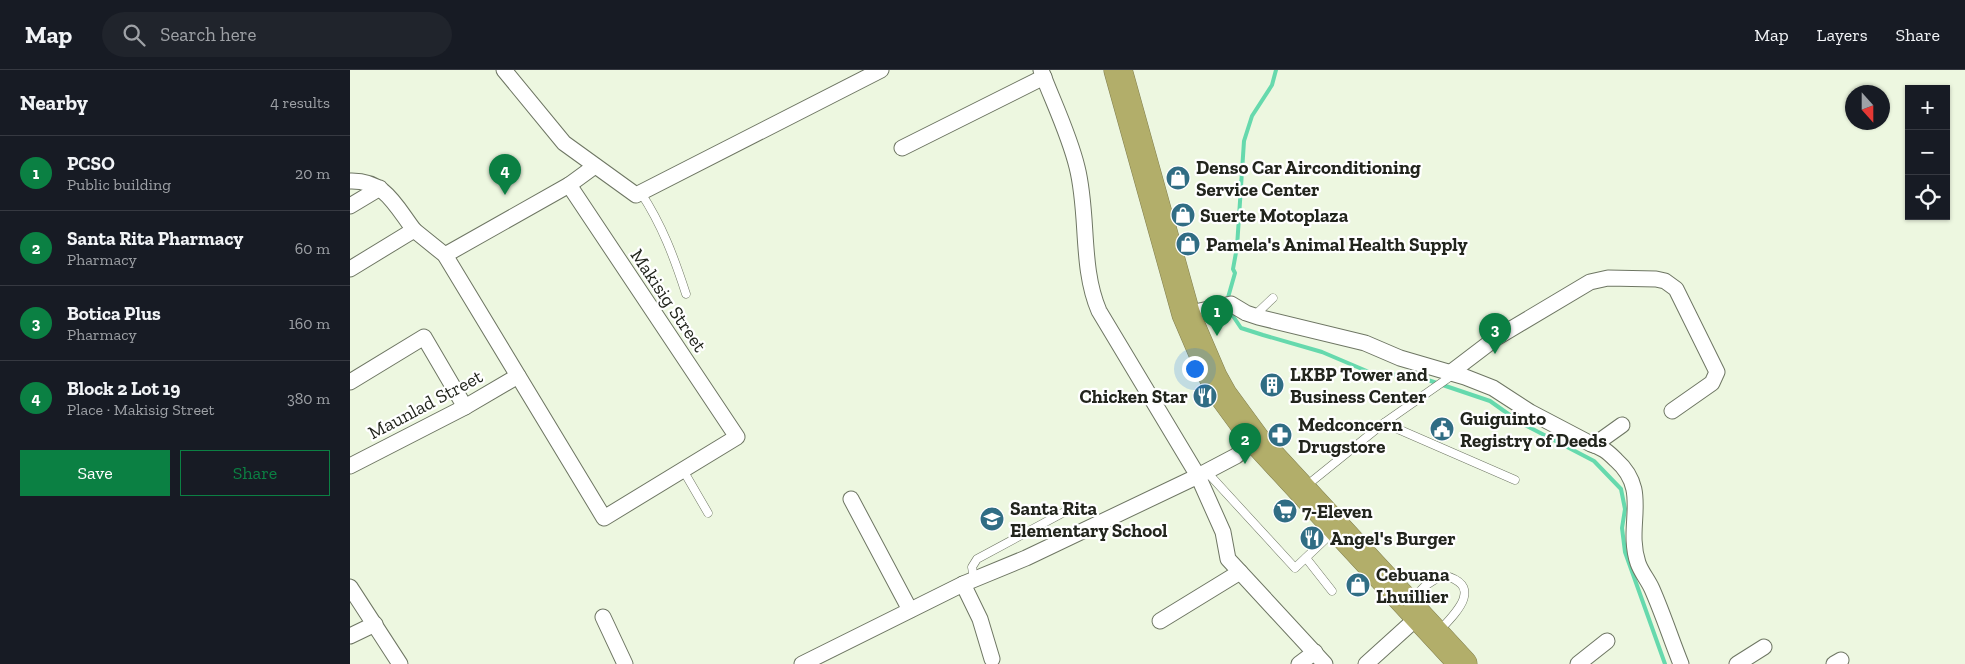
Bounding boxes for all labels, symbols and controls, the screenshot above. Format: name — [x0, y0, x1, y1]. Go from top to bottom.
search box — [102, 12, 452, 57]
text: Map — [25, 20, 72, 49]
icon: search — [120, 21, 148, 49]
text: Search here — [160, 23, 257, 46]
text: Map — [1754, 24, 1789, 46]
text: Layers — [1817, 24, 1868, 46]
text: Share — [1896, 24, 1940, 46]
north arrow — [1845, 85, 1890, 130]
map controls — [1905, 85, 1950, 220]
button: + — [1905, 85, 1950, 130]
text: Nearby — [20, 90, 88, 115]
text: 4 results — [270, 93, 330, 112]
button: − — [1905, 130, 1950, 175]
text: PCSO — [67, 152, 115, 175]
pin: 4 — [489, 154, 521, 195]
place label: Denso Car Airconditioning Service Center — [1196, 156, 1421, 201]
text: 1 — [33, 164, 39, 183]
text: 20 m — [295, 164, 330, 183]
shop icon: Denso Car Airconditioning Service Center — [1165, 165, 1191, 191]
text: Public building — [67, 175, 171, 194]
button: locate — [1905, 175, 1950, 220]
shop icon: Suerte Motoplaza — [1170, 202, 1196, 228]
place label: Suerte Motoplaza — [1200, 204, 1349, 227]
text: Santa Rita Pharmacy — [67, 227, 243, 250]
shop icon: Pamela's Animal Health Supply — [1175, 231, 1201, 257]
place label: Pamela's Animal Health Supply — [1206, 233, 1468, 256]
text: 2 — [32, 239, 40, 258]
text: 60 m — [295, 239, 330, 258]
street label: Makisig Street — [626, 244, 712, 356]
text: Pharmacy — [67, 250, 137, 269]
pin: 1 — [1201, 295, 1233, 336]
text: Botica Plus — [67, 302, 161, 325]
pin: 3 — [1479, 313, 1511, 354]
text: 3 — [32, 314, 40, 333]
text: 160 m — [289, 314, 330, 333]
text: Pharmacy — [67, 325, 137, 344]
your location — [1182, 356, 1208, 382]
place label: LKBP Tower and Business Center — [1290, 363, 1428, 408]
street label: Maunlad Street — [364, 365, 486, 444]
building icon: LKBP Tower and Business Center — [1259, 372, 1285, 398]
text: Block 2 Lot 19 — [67, 377, 180, 400]
restaurant icon: Chicken Star — [1192, 383, 1218, 409]
place label: Chicken Star — [1080, 385, 1189, 408]
text: 4 — [31, 389, 41, 408]
text: 380 m — [287, 389, 330, 408]
text: Place · Makisig Street — [67, 400, 214, 419]
place label: Guiguinto Registry of Deeds — [1460, 407, 1607, 452]
place label: Medconcern Drugstore — [1298, 413, 1403, 458]
public building icon: Guiguinto Registry of Deeds — [1429, 416, 1455, 442]
pharmacy icon: Medconcern Drugstore — [1267, 422, 1293, 448]
pin: 2 — [1229, 423, 1261, 464]
button: Save — [20, 450, 170, 496]
button: Share — [180, 450, 330, 496]
place label: Santa Rita Elementary School — [1010, 497, 1168, 542]
supermarket icon: 7-Eleven — [1272, 498, 1298, 524]
place label: 7-Eleven — [1302, 500, 1373, 523]
school or university icon: Santa Rita Elementary School — [979, 506, 1005, 532]
restaurant icon: Angel's Burger — [1299, 525, 1325, 551]
place label: Angel's Burger — [1330, 527, 1456, 550]
place label: Cebuana Lhuillier — [1376, 563, 1450, 608]
shop icon: Cebuana Lhuillier — [1345, 572, 1371, 598]

